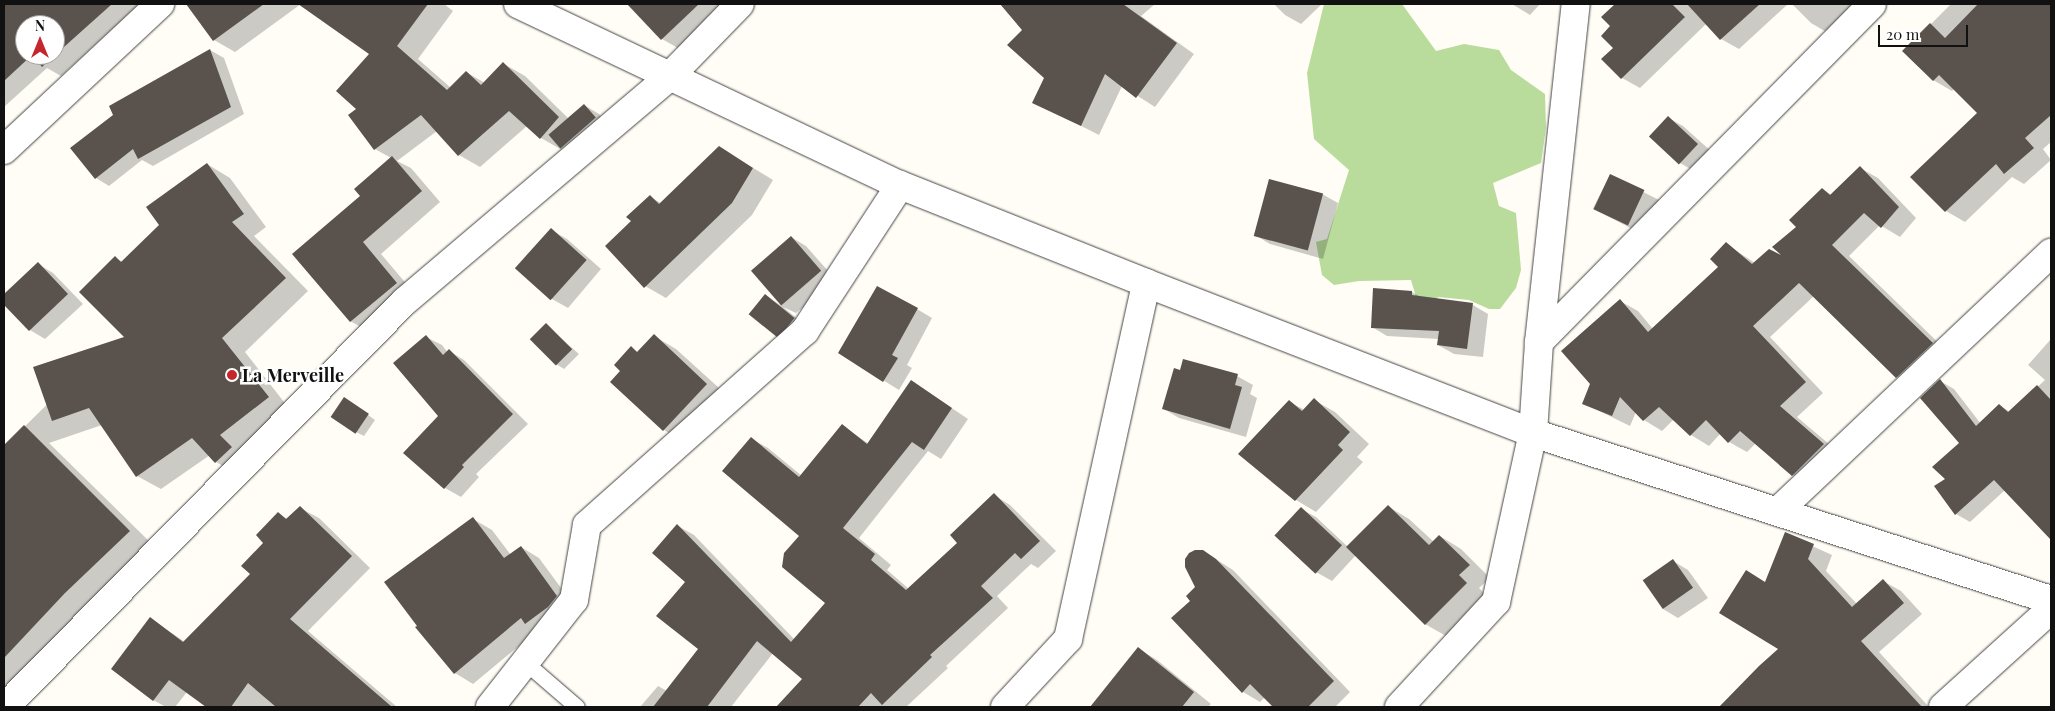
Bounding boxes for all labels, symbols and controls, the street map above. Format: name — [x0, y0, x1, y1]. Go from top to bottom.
north arrow — [15, 15, 65, 65]
scale bar — [1880, 15, 1970, 47]
text: N — [35, 16, 45, 35]
text: 20 m — [1886, 24, 1919, 44]
place label: La Merveille — [242, 364, 344, 386]
marker: La Merveille — [226, 369, 238, 381]

